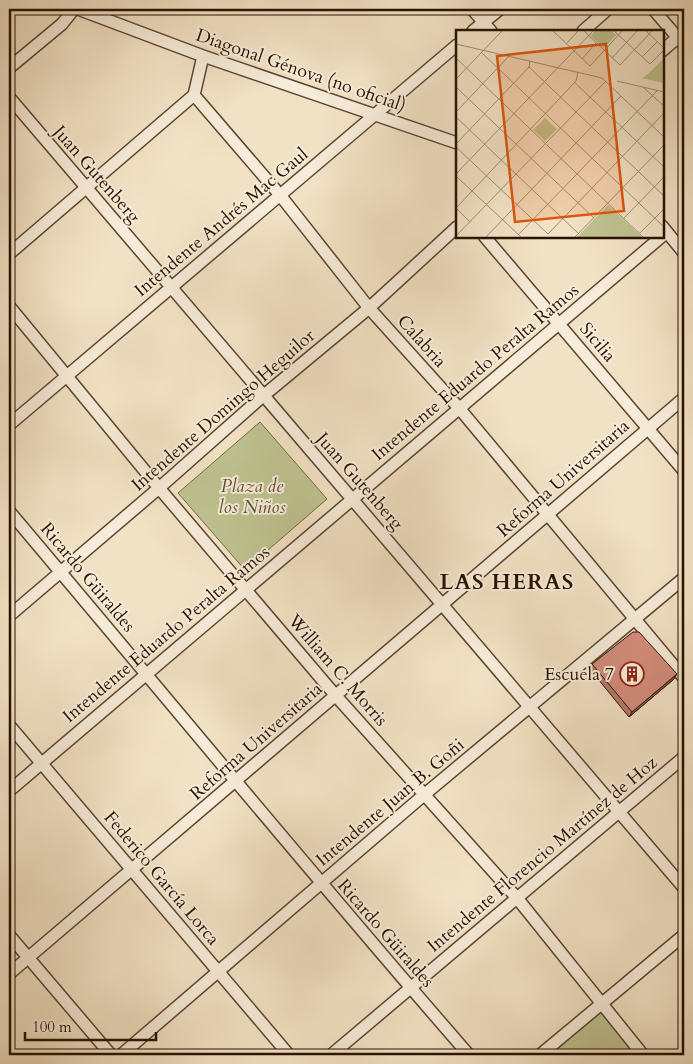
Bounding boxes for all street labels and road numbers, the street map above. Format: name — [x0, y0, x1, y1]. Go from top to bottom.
street label: Diagonal Génova (no oficial) — [193, 23, 409, 118]
street label: Juan Gutenberg — [45, 118, 147, 229]
street label: Intendente Andrés Mac Gaul — [129, 142, 314, 303]
street label: Intendente Eduardo Peralta Ramos — [366, 278, 584, 467]
street label: Calabria — [391, 310, 452, 373]
street label: Sicilia — [574, 317, 622, 368]
street label: Intendente Domingo Heguilor — [126, 323, 321, 497]
street label: Reforma Universitaria — [492, 414, 635, 543]
street label: Juan Gutenberg — [308, 425, 410, 536]
street label: Ricardo Güiraldes — [34, 517, 141, 637]
street label: Intendente Eduardo Peralta Ramos — [57, 540, 275, 729]
street label: William C. Morris — [281, 608, 393, 732]
street label: Reforma Universitaria — [185, 677, 328, 806]
street label: Intendente Juan B. Goñi — [311, 733, 470, 872]
street label: Intendente Florencio Martínez de Hoz — [422, 751, 663, 958]
street label: Federico García Lorca — [98, 806, 225, 951]
street label: Ricardo Güiraldes — [332, 874, 440, 993]

